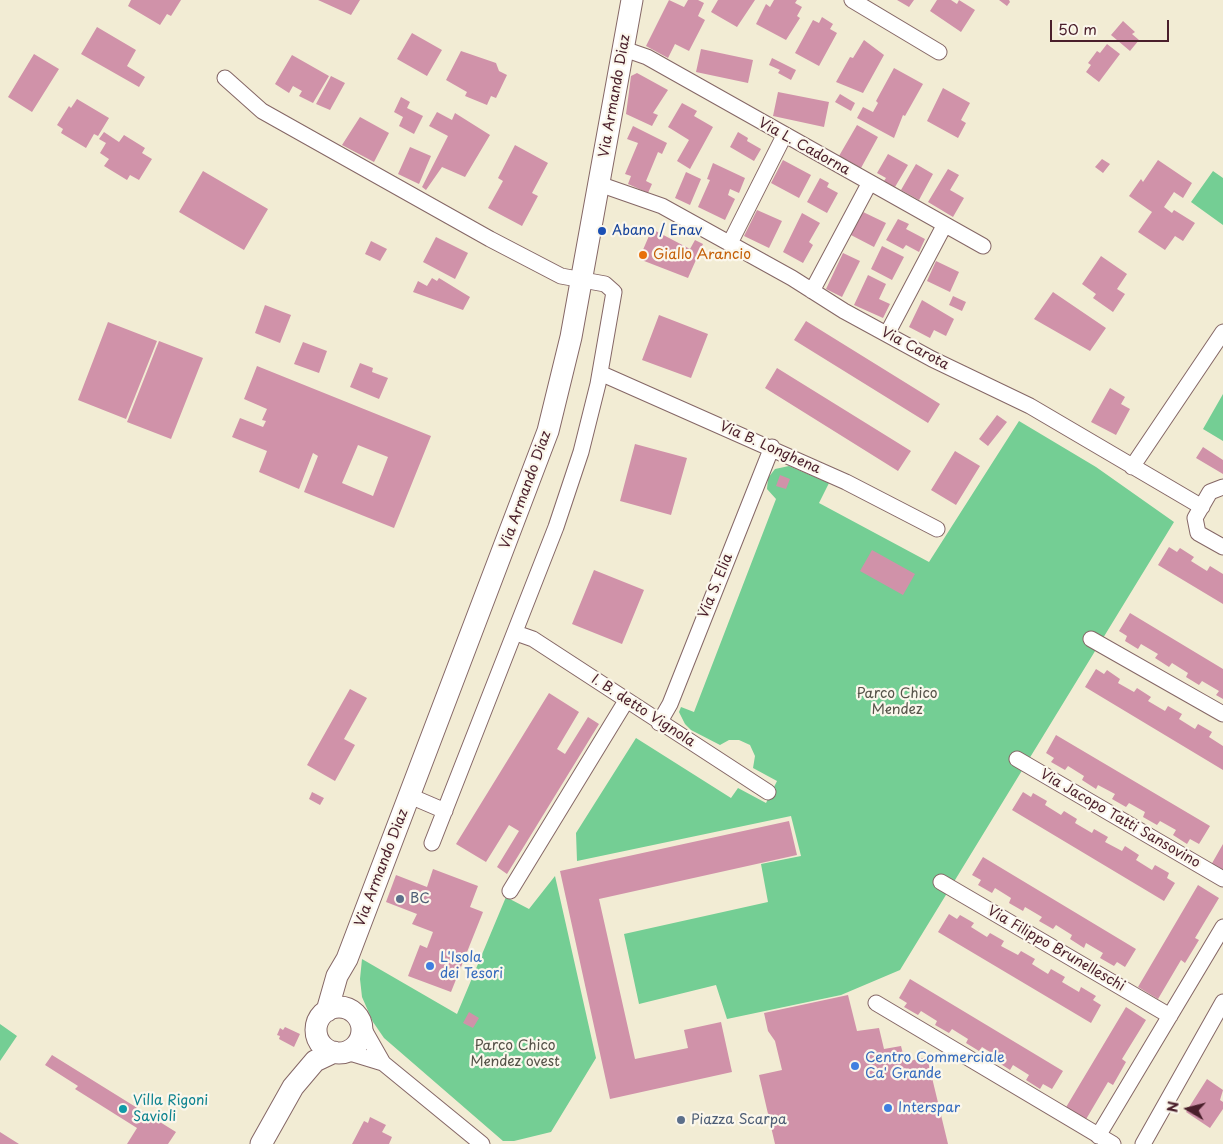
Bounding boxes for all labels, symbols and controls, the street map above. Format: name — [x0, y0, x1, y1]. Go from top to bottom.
scale bar — [1053, 10, 1172, 42]
text: 50 m — [1058, 17, 1097, 40]
street label: Via Armando Diaz — [596, 33, 634, 159]
street label: Via L. Cadorna — [755, 115, 853, 179]
place label: Abano / Enav — [612, 223, 702, 239]
marker: Abano / Enav — [596, 225, 608, 237]
place label: Giallo Arancio — [653, 247, 751, 263]
marker: Giallo Arancio — [637, 249, 649, 261]
street label: Via Carota — [878, 324, 952, 374]
street label: Via B. Longhena — [717, 418, 823, 478]
street label: Via Armando Diaz — [497, 429, 555, 551]
street label: Via S. Elia — [695, 551, 737, 621]
street label: I. B. detto Vignola — [588, 671, 698, 751]
park label: Parco Chico Mendez — [856, 686, 938, 719]
street label: Via Jacopo Tatti Sansovino — [1037, 766, 1203, 872]
street label: Via Armando Diaz — [352, 807, 412, 929]
place label: BC — [410, 891, 430, 907]
marker: BC — [394, 893, 406, 905]
street label: Via Filippo Brunelleschi — [984, 903, 1128, 995]
place label: L'Isola dei Tesori — [440, 950, 503, 982]
marker: L'Isola dei Tesori — [424, 960, 436, 972]
park label: Parco Chico Mendez ovest — [470, 1038, 560, 1070]
place label: Centro Commerciale Ca' Grande — [865, 1050, 1005, 1082]
marker: Centro Commerciale Ca' Grande — [849, 1060, 861, 1072]
north arrow — [1163, 1084, 1213, 1134]
place label: Villa Rigoni Savioli — [133, 1093, 208, 1126]
place label: Interspar — [898, 1100, 960, 1116]
text: N — [1161, 1100, 1184, 1114]
marker: Interspar — [882, 1102, 894, 1114]
marker: Villa Rigoni Savioli — [117, 1103, 129, 1115]
place label: Piazza Scarpa — [691, 1112, 787, 1128]
marker: Piazza Scarpa — [675, 1114, 687, 1126]

